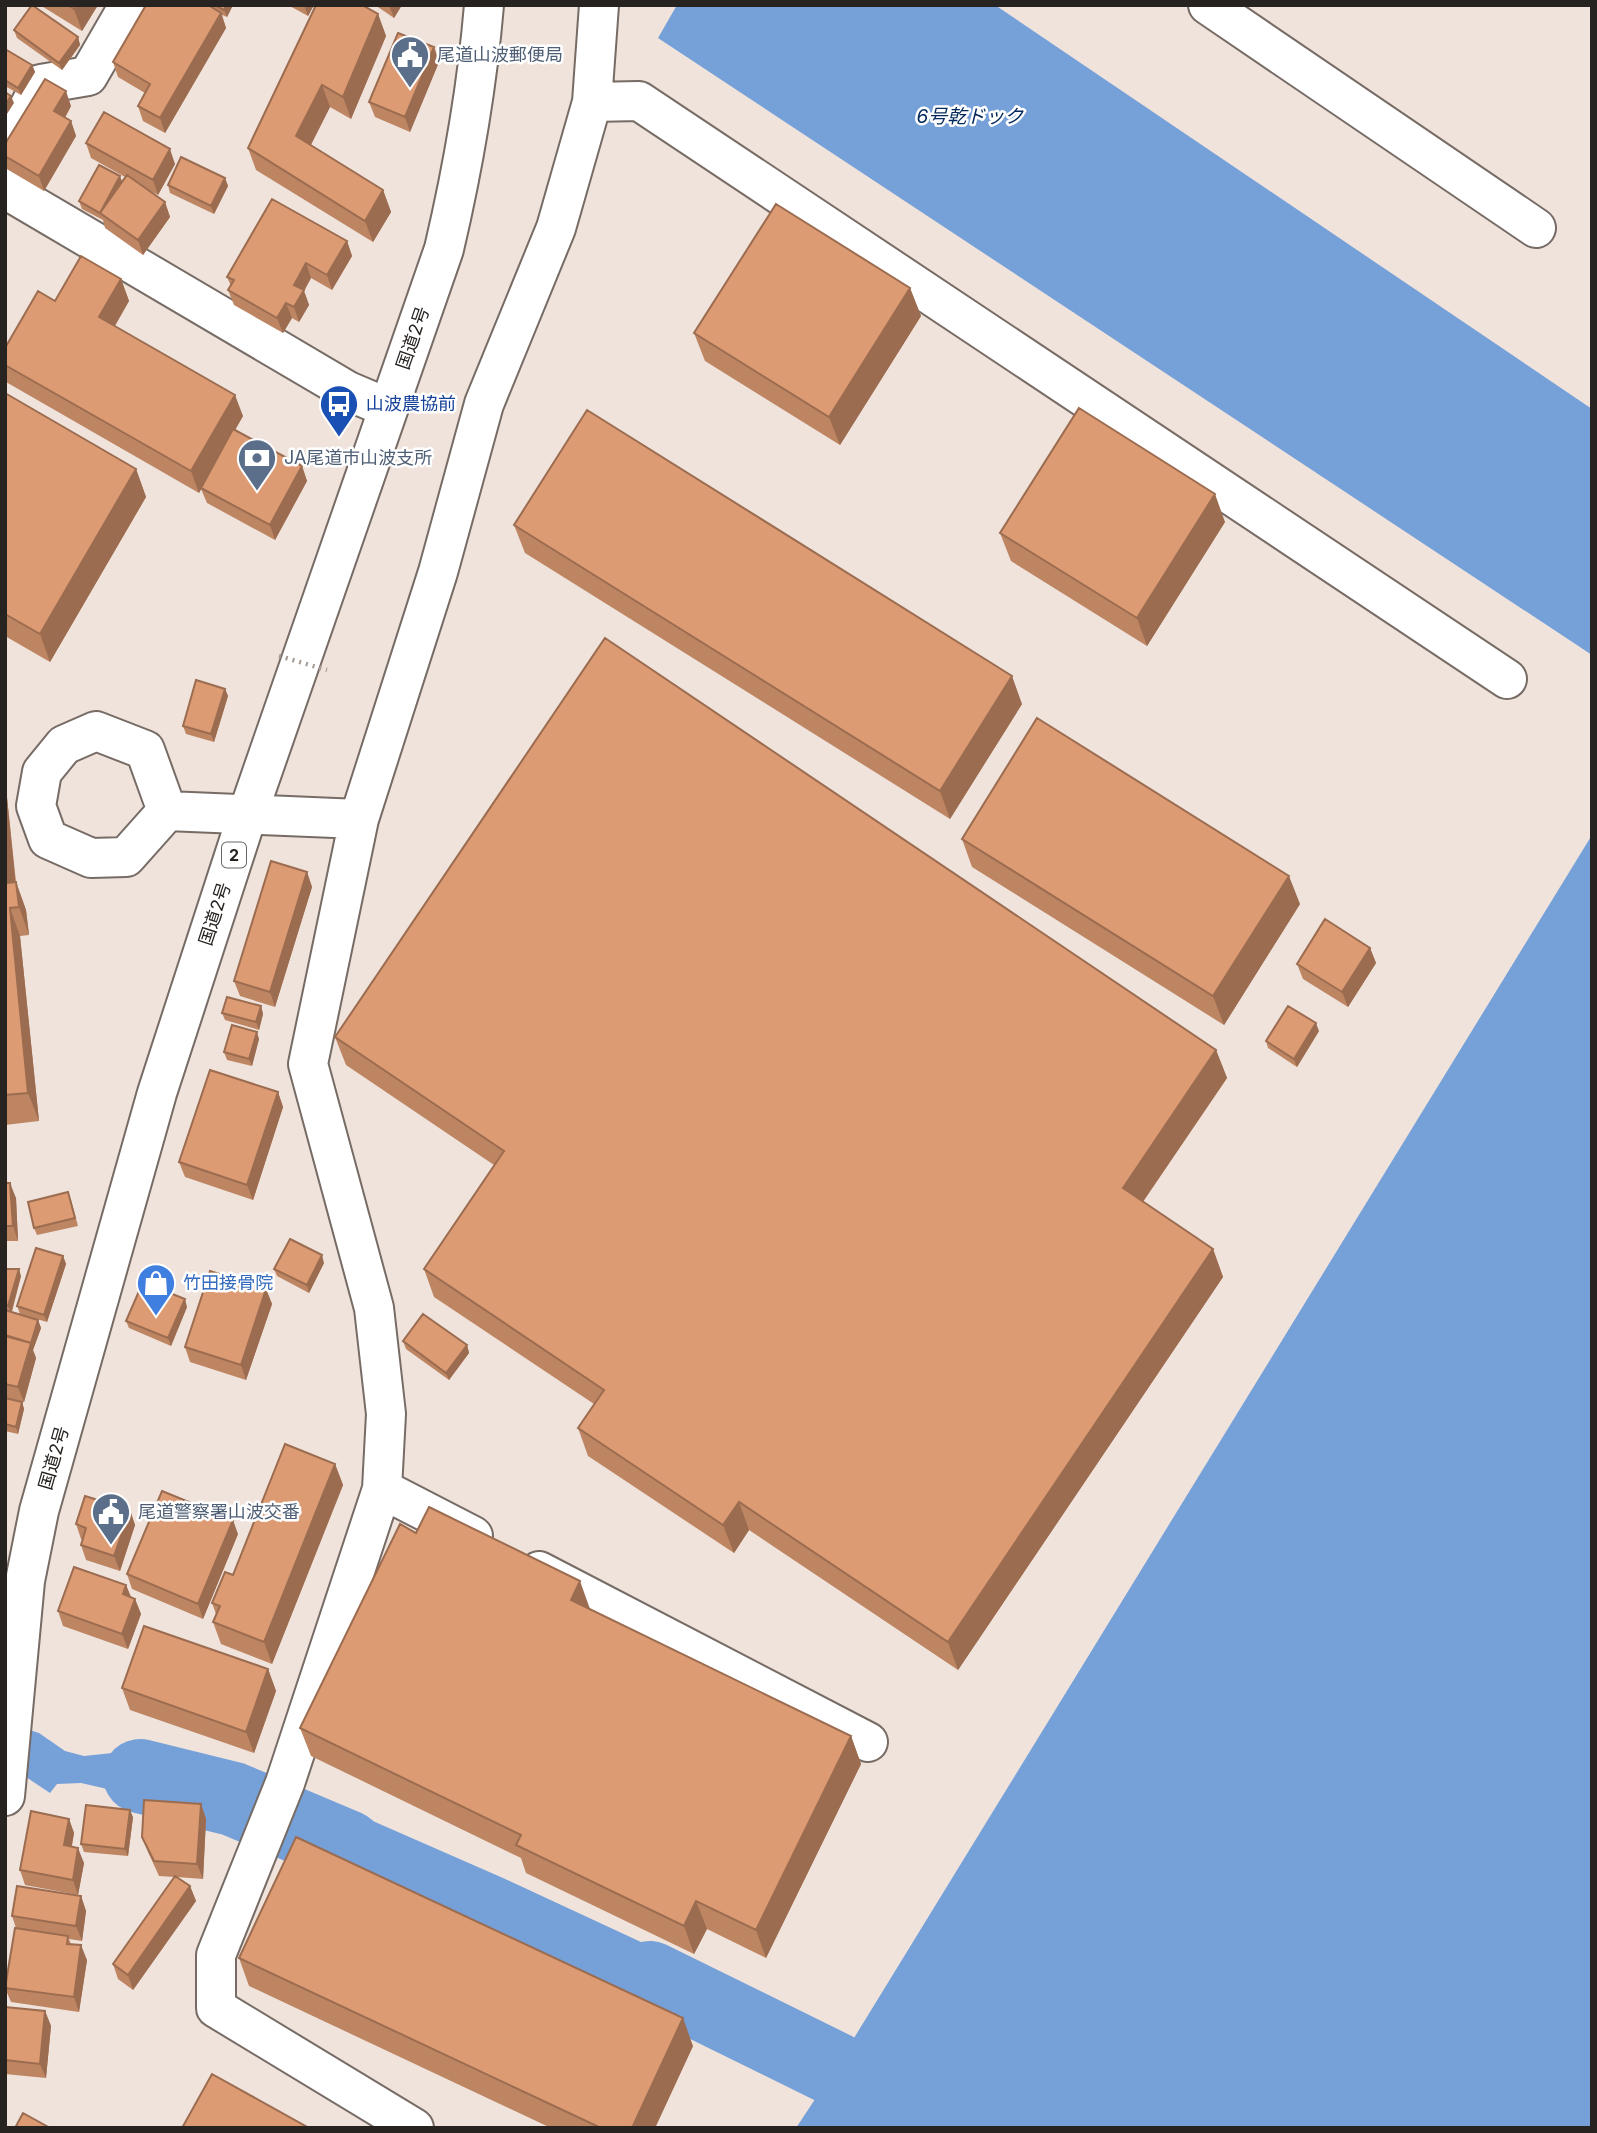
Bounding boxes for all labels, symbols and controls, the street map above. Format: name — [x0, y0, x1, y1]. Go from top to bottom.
public building icon: 尾道山波郵便局 — [389, 34, 431, 89]
place label: 尾道山波郵便局 — [437, 44, 563, 65]
water label: 6号乾ドック — [917, 105, 1024, 128]
street label: 国道2号 — [392, 304, 433, 372]
bus stop icon: 山波農協前 — [318, 383, 360, 438]
place label: 山波農協前 — [366, 393, 456, 414]
bank icon: JA尾道市山波支所 — [236, 437, 278, 492]
place label: JA尾道市山波支所 — [284, 447, 432, 468]
road number: 2 — [222, 842, 246, 868]
street label: 国道2号 — [194, 880, 235, 948]
shop icon: 竹田接骨院 — [135, 1262, 177, 1317]
place label: 竹田接骨院 — [183, 1272, 273, 1293]
street label: 国道2号 — [34, 1424, 73, 1492]
public building icon: 尾道警察署山波交番 — [90, 1491, 132, 1546]
place label: 尾道警察署山波交番 — [138, 1501, 300, 1522]

